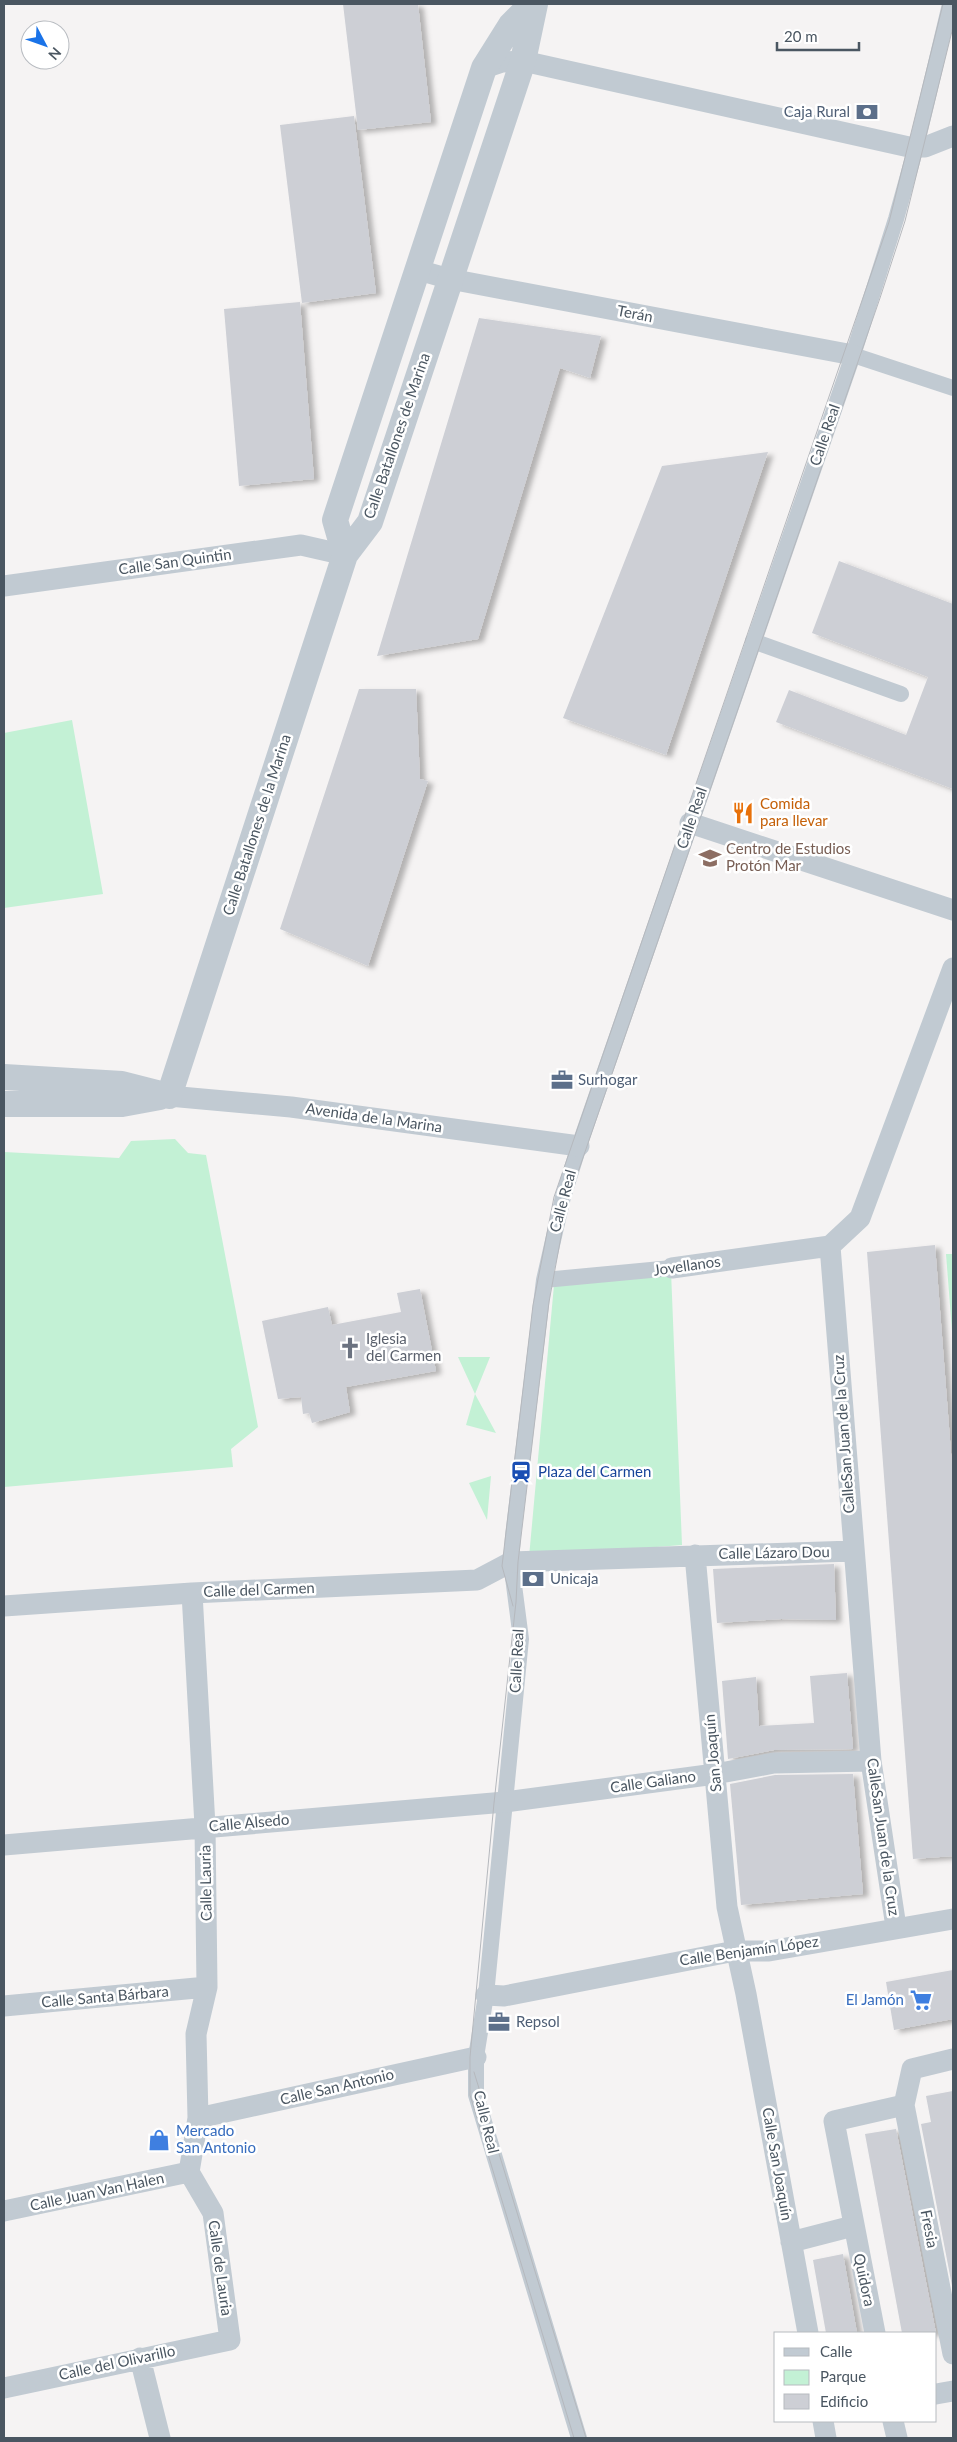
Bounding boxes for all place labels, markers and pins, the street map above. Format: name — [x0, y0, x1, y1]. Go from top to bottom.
bank icon: Caja Rural — [854, 99, 880, 125]
place label: Caja Rural — [784, 102, 850, 120]
place label: Comida para llevar — [760, 794, 828, 829]
restaurant icon: Comida para llevar — [730, 800, 756, 826]
place label: Centro de Estudios Protón Mar — [726, 839, 851, 874]
school or university icon: Centro de Estudios Protón Mar — [697, 845, 723, 871]
office icon: Surhogar — [549, 1067, 575, 1093]
place label: Surhogar — [578, 1070, 638, 1088]
place label: Iglesia del Carmen — [366, 1329, 441, 1364]
church icon: Iglesia del Carmen — [337, 1335, 363, 1361]
station icon: Plaza del Carmen — [508, 1459, 534, 1485]
place label: Plaza del Carmen — [538, 1462, 651, 1480]
bank icon: Unicaja — [520, 1566, 546, 1592]
place label: Unicaja — [550, 1569, 598, 1587]
supermarket icon: El Jamón — [908, 1987, 934, 2013]
place label: El Jamón — [846, 1990, 904, 2008]
office icon: Repsol — [486, 2009, 512, 2035]
place label: Repsol — [516, 2012, 560, 2030]
place label: Mercado San Antonio — [176, 2121, 256, 2156]
shop icon: Mercado San Antonio — [146, 2127, 172, 2153]

